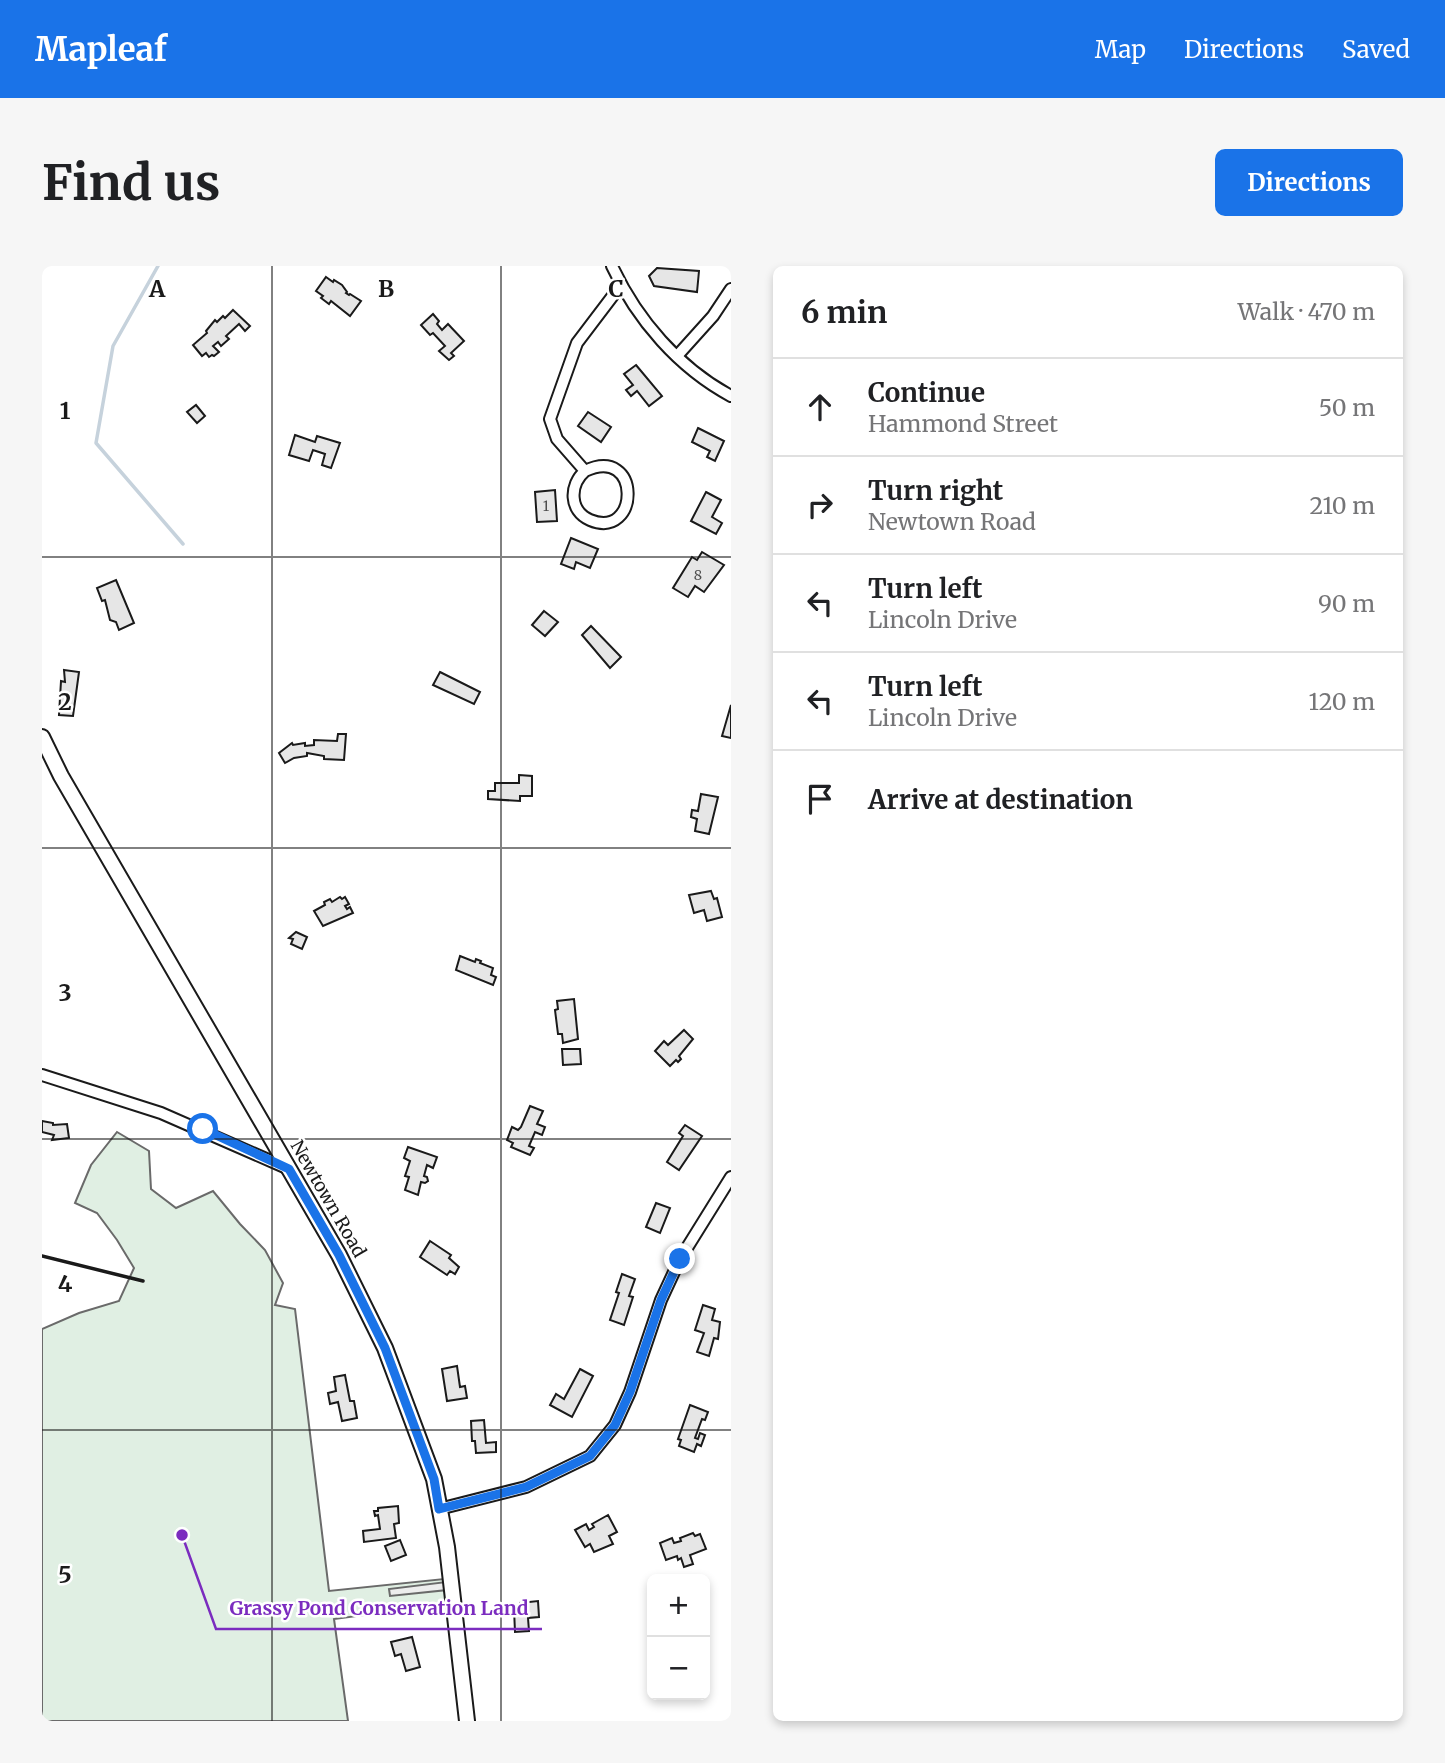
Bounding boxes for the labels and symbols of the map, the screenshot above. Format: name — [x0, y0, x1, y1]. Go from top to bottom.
text: A — [148, 274, 166, 303]
text: B — [378, 274, 394, 303]
text: C — [608, 274, 624, 303]
text: 1 — [60, 396, 71, 425]
house number: 1 — [543, 497, 549, 515]
house number: 8 — [694, 566, 702, 584]
text: 2 — [58, 687, 72, 716]
text: 3 — [58, 978, 72, 1007]
route start — [187, 1113, 218, 1144]
street label: Newtown Road — [286, 1136, 371, 1262]
route end — [664, 1243, 695, 1274]
text: 4 — [58, 1269, 73, 1298]
text: 5 — [58, 1560, 72, 1589]
callout: Grassy Pond Conservation Land — [216, 1589, 542, 1629]
text: Grassy Pond Conservation Land — [230, 1596, 529, 1620]

